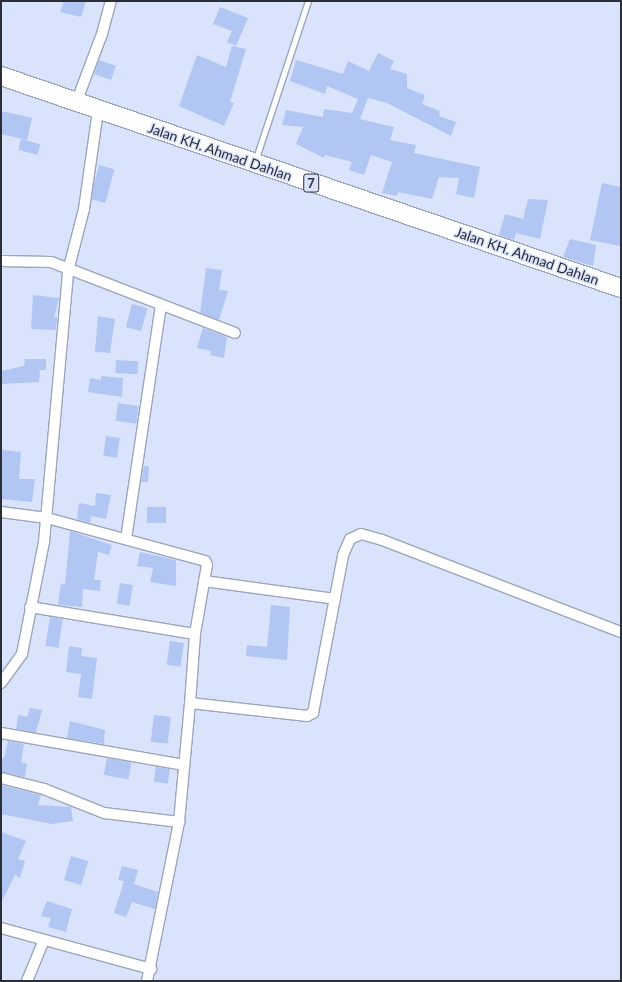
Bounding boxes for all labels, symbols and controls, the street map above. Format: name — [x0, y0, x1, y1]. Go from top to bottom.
street label: Jalan KH. Ahmad Dahlan — [146, 119, 294, 185]
road number: 7 — [303, 172, 319, 194]
street label: Jalan KH. Ahmad Dahlan — [453, 223, 601, 289]

